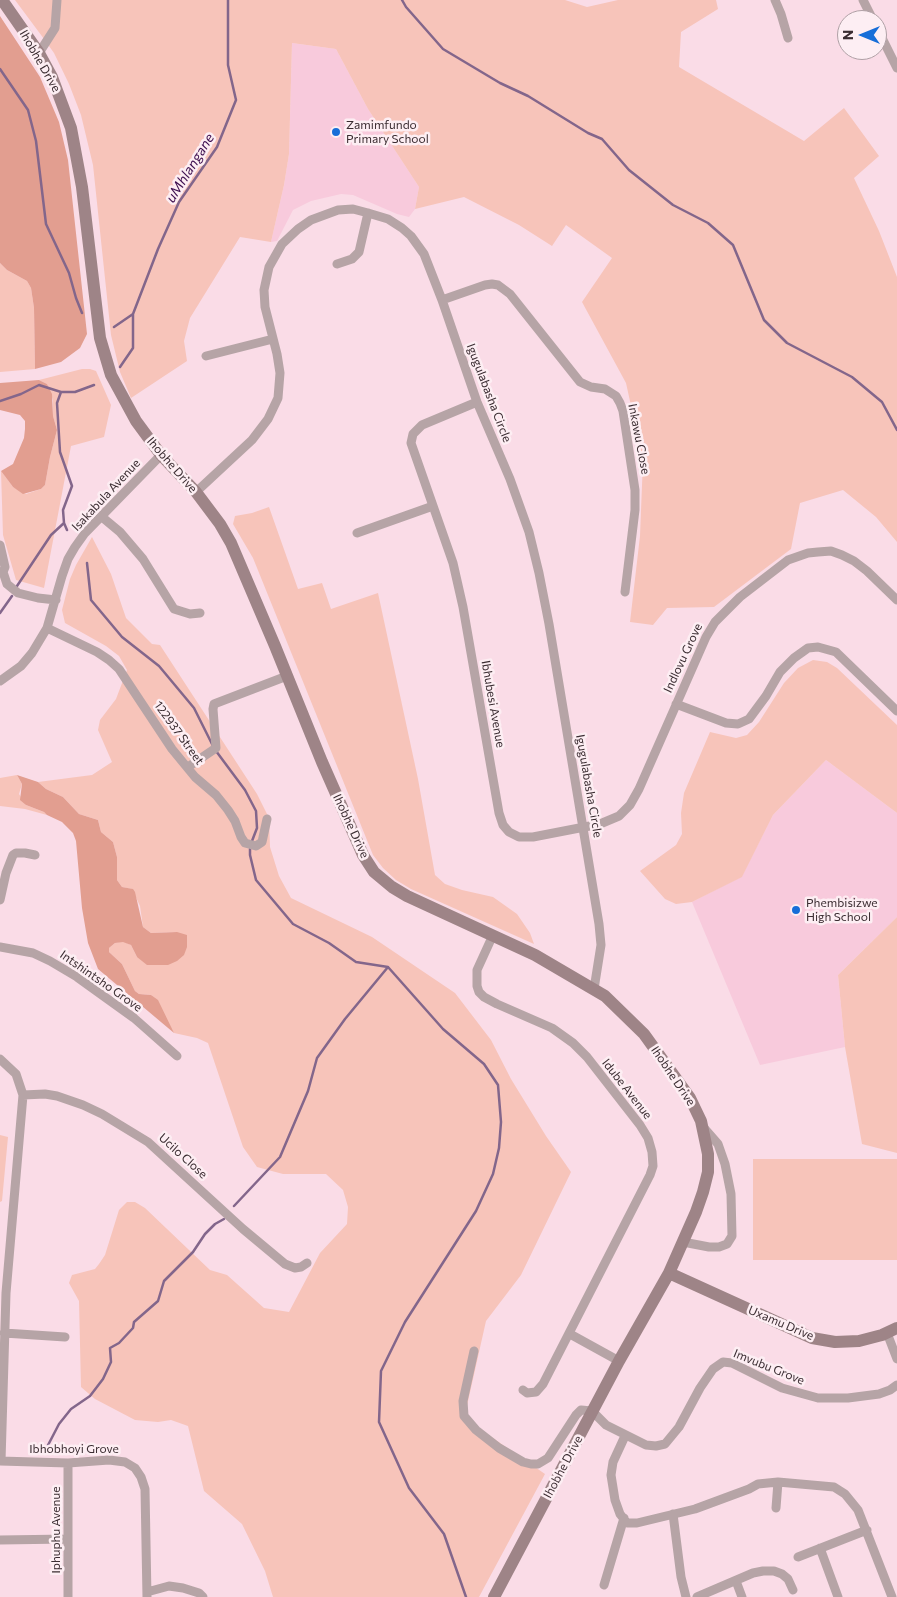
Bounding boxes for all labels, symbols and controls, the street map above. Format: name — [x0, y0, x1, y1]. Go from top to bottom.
north arrow — [837, 10, 887, 60]
street label: Ihobhe Drive — [17, 28, 63, 94]
text: N — [839, 30, 856, 40]
place label: Zamimfundo Primary School — [346, 118, 429, 146]
marker: Zamimfundo Primary School — [330, 126, 342, 138]
water label: uMhlangane — [162, 130, 218, 206]
street label: Igugulabasha Circle — [464, 342, 514, 444]
street label: Inkawu Close — [625, 402, 653, 476]
street label: Ihobhe Drive — [144, 434, 200, 496]
street label: Isakabula Avenue — [69, 456, 143, 534]
street label: Indlovu Grove — [661, 621, 705, 695]
street label: Ibhubesi Avenue — [478, 659, 508, 749]
street label: 122937 Street — [151, 698, 207, 768]
street label: Igugulabasha Circle — [573, 733, 605, 839]
street label: Ihobhe Drive — [330, 792, 372, 860]
place label: Phembisizwe High School — [806, 896, 878, 924]
marker: Phembisizwe High School — [790, 904, 802, 916]
street label: Intshintsho Grove — [57, 947, 145, 1015]
street label: Ihobhe Drive — [648, 1043, 698, 1109]
street label: Idube Avenue — [599, 1056, 655, 1122]
street label: Ucilo Close — [156, 1130, 210, 1182]
street label: Uxamu Drive — [746, 1303, 816, 1343]
street label: Imvubu Grove — [731, 1346, 807, 1388]
street label: Ihobhe Drive — [540, 1433, 586, 1501]
street label: Ibhobhoyi Grove — [29, 1442, 119, 1456]
street label: Iphuphu Avenue — [49, 1486, 63, 1574]

